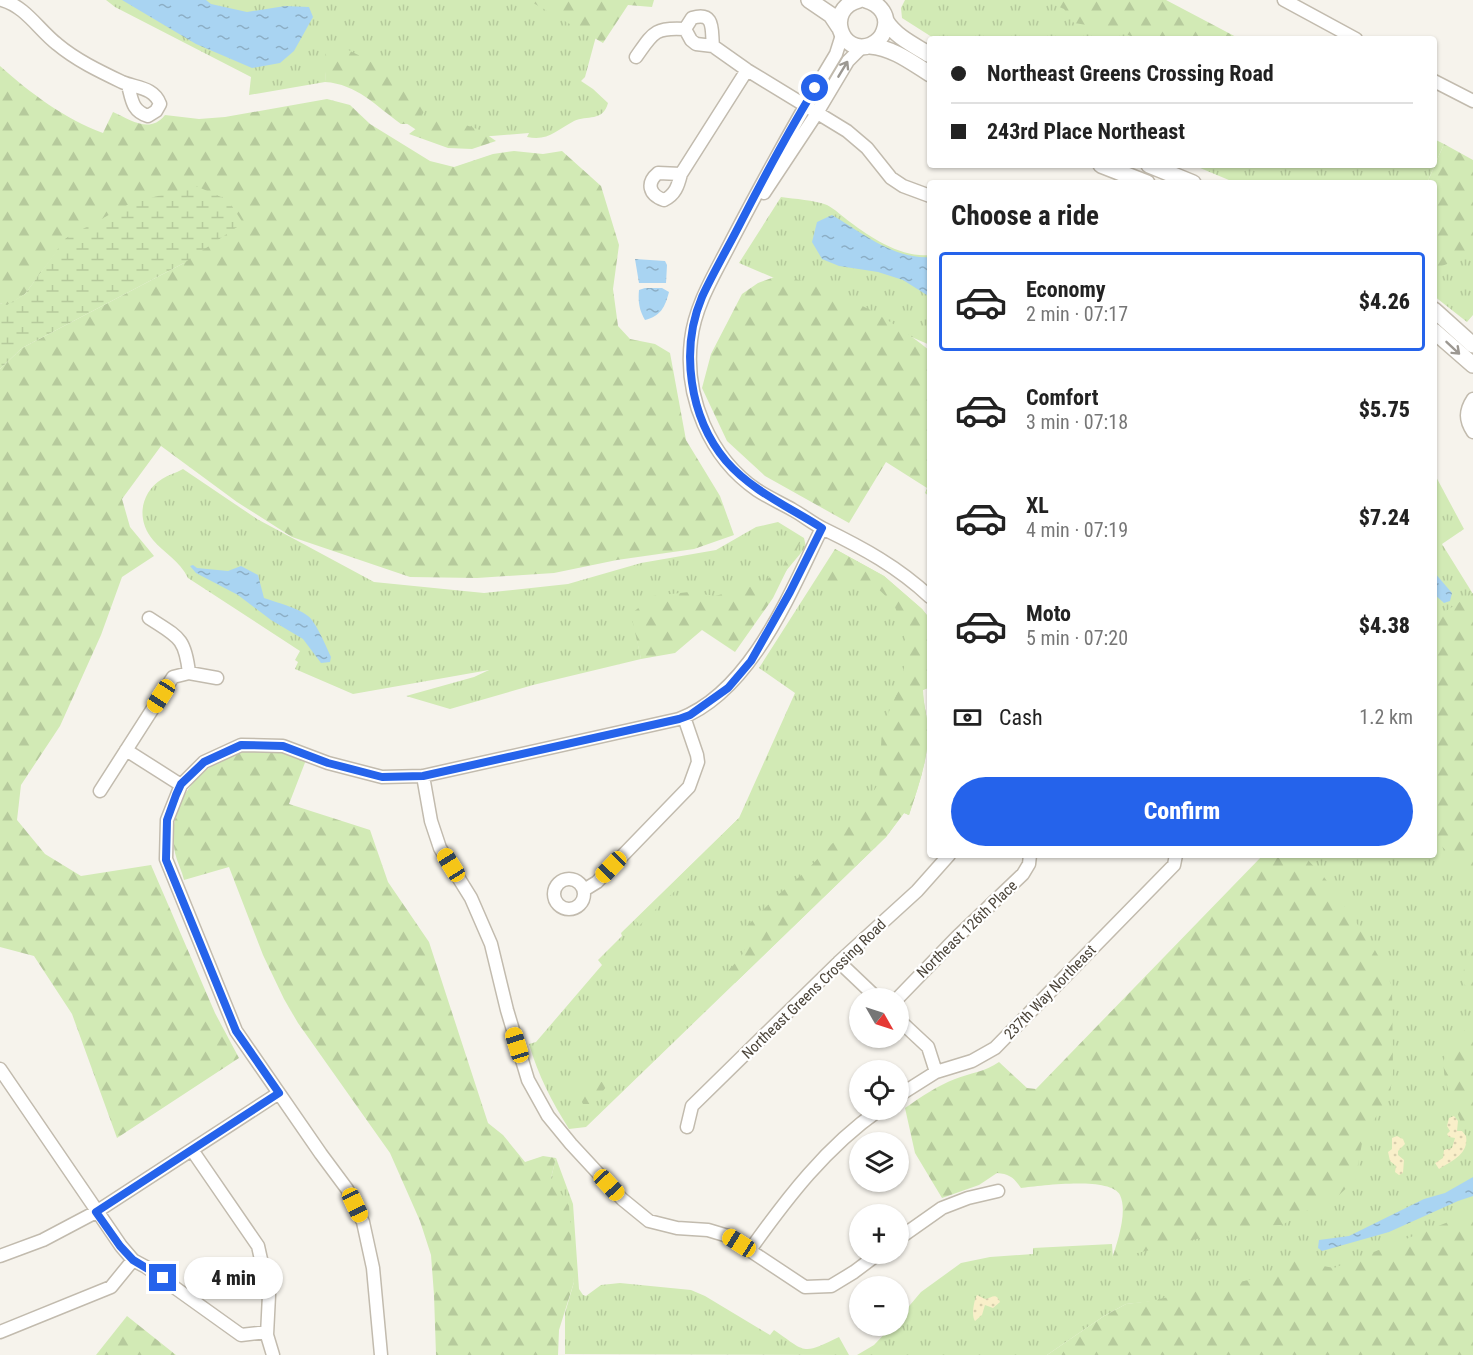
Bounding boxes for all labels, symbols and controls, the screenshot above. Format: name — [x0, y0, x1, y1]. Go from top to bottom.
one-way arrow — [838, 61, 850, 78]
text: Northeast Greens Crossing Road — [987, 61, 1274, 86]
route start — [801, 74, 828, 101]
text: 243rd Place Northeast — [987, 119, 1185, 144]
text: Choose a ride — [951, 200, 1099, 232]
icon: car — [954, 275, 1008, 329]
text: Economy — [1026, 277, 1106, 302]
text: $4.26 — [1359, 289, 1410, 314]
text: 2 min · 07:17 — [1026, 302, 1128, 326]
one-way arrow — [1446, 341, 1461, 356]
icon: car — [954, 383, 1008, 437]
text: Comfort — [1026, 385, 1099, 410]
text: $5.75 — [1359, 397, 1410, 422]
text: 3 min · 07:18 — [1026, 410, 1128, 434]
icon: car — [954, 491, 1008, 545]
text: XL — [1026, 493, 1049, 518]
text: $7.24 — [1359, 505, 1410, 530]
text: 4 min · 07:19 — [1026, 518, 1128, 542]
icon: car — [954, 599, 1008, 653]
text: Moto — [1026, 601, 1071, 626]
text: $4.38 — [1359, 613, 1410, 638]
text: 5 min · 07:20 — [1026, 626, 1128, 650]
car — [144, 676, 178, 716]
icon: cash — [951, 701, 984, 734]
text: Cash — [999, 705, 1043, 730]
text: 1.2 km — [1359, 705, 1413, 729]
button: Confirm — [951, 777, 1413, 846]
car — [434, 845, 468, 885]
car — [592, 848, 630, 886]
street label: Northeast 126th Place — [913, 876, 1021, 982]
street label: Northeast Greens Crossing Road — [738, 915, 890, 1063]
street label: 237th Way Northeast — [1000, 941, 1100, 1043]
north arrow — [849, 988, 909, 1048]
map controls — [849, 988, 909, 1336]
car — [503, 1025, 531, 1065]
button: locate — [849, 1060, 909, 1120]
button: layers — [849, 1132, 909, 1192]
car — [590, 1166, 628, 1204]
car — [339, 1185, 371, 1225]
button: + — [849, 1204, 909, 1264]
car — [719, 1226, 759, 1260]
callout: 4 min — [184, 1257, 283, 1299]
route end — [149, 1264, 176, 1291]
text: 4 min — [211, 1266, 256, 1290]
button: − — [849, 1276, 909, 1336]

